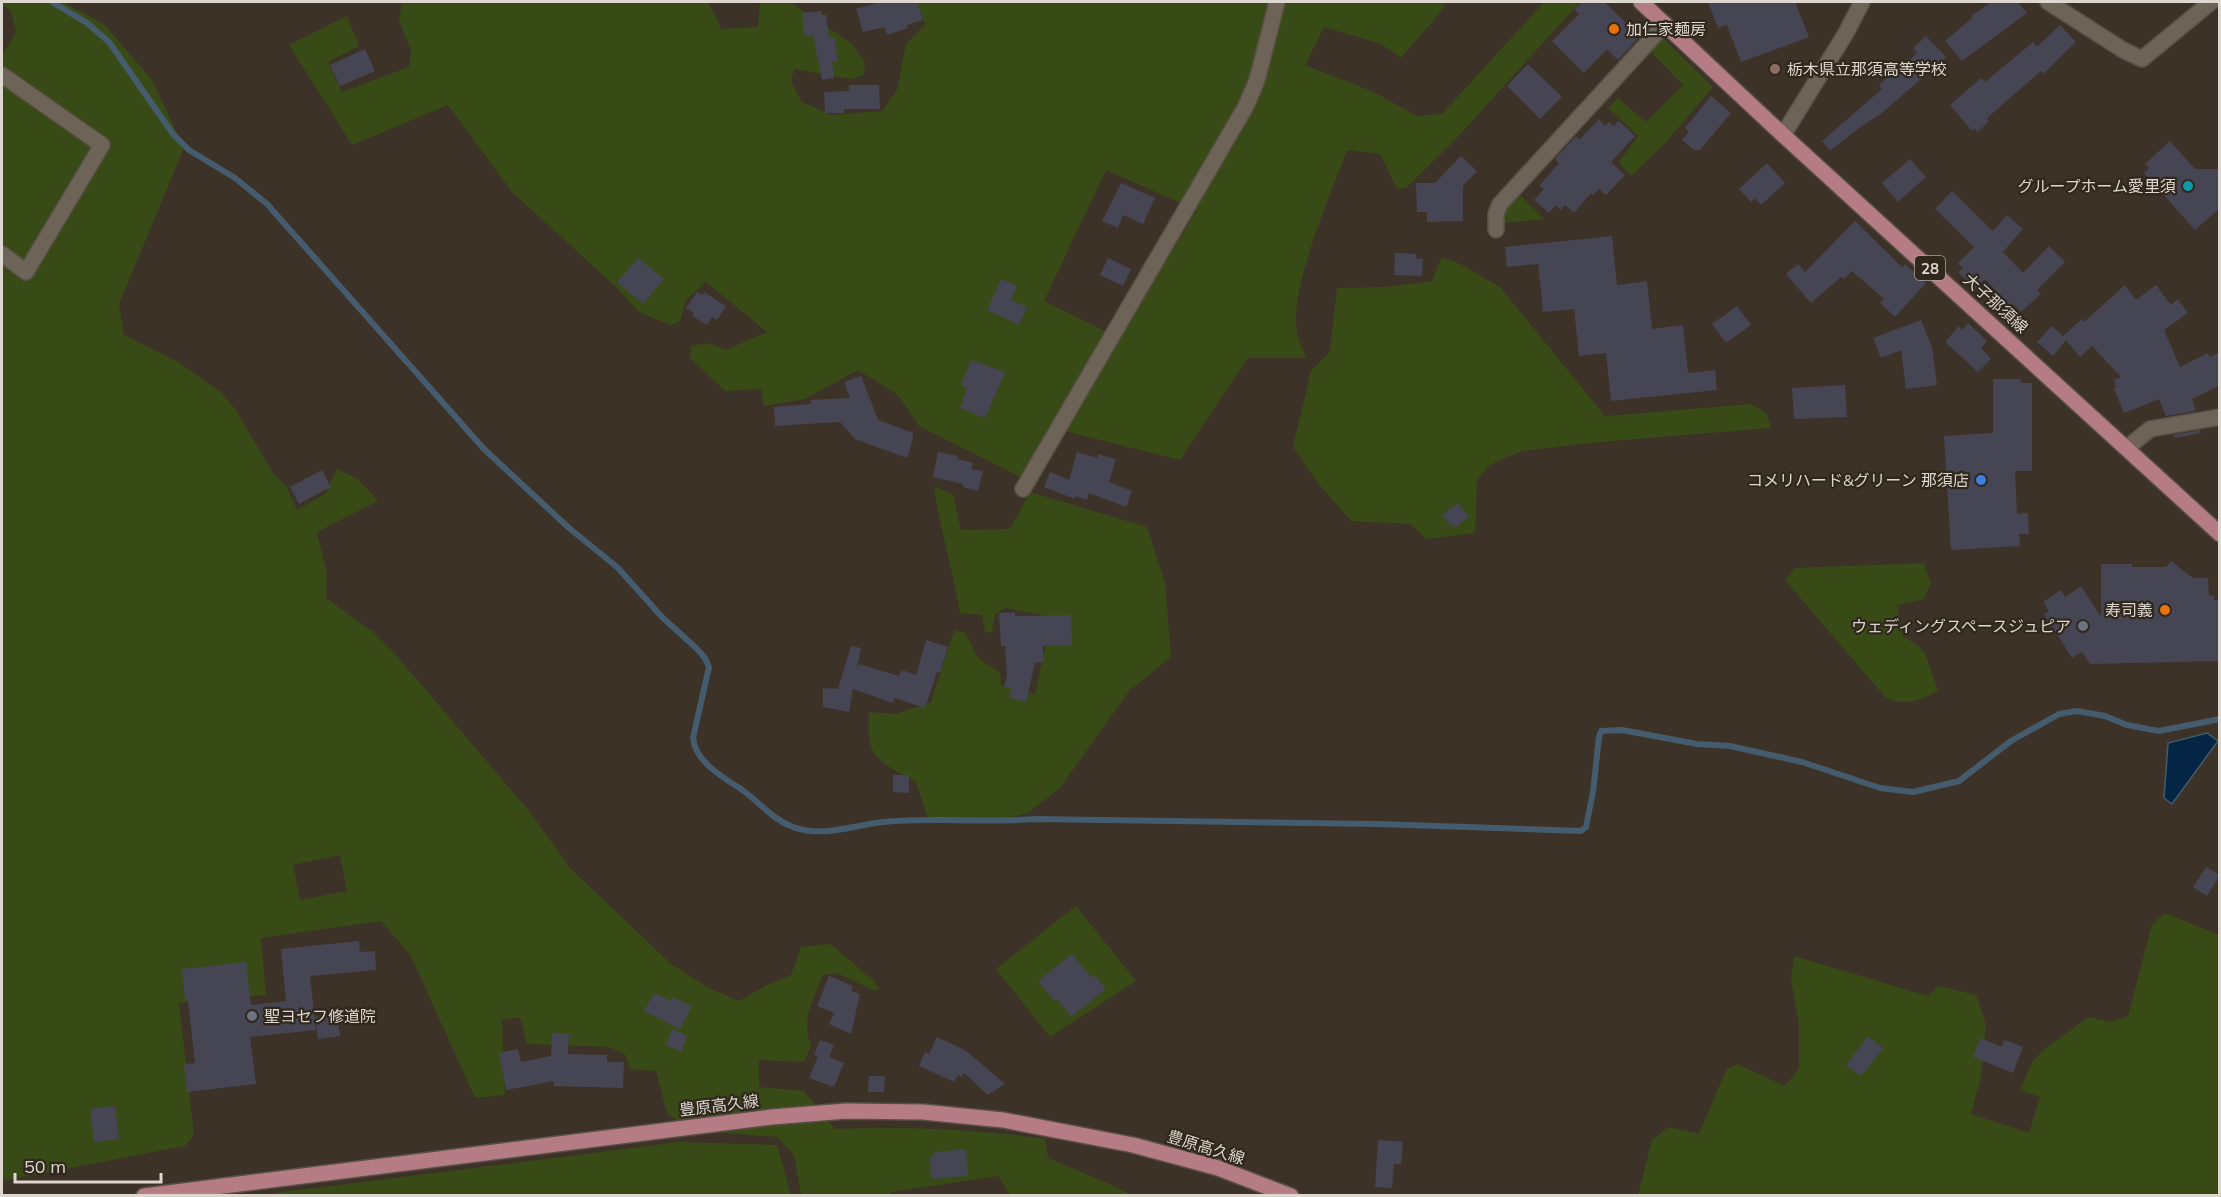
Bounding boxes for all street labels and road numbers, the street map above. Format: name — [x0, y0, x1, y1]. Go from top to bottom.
road number: 28 — [1915, 256, 1945, 280]
street label: 大子那須線 — [1960, 269, 2032, 337]
street label: 豊原高久線 — [678, 1090, 760, 1120]
street label: 豊原高久線 — [1165, 1126, 1247, 1168]

